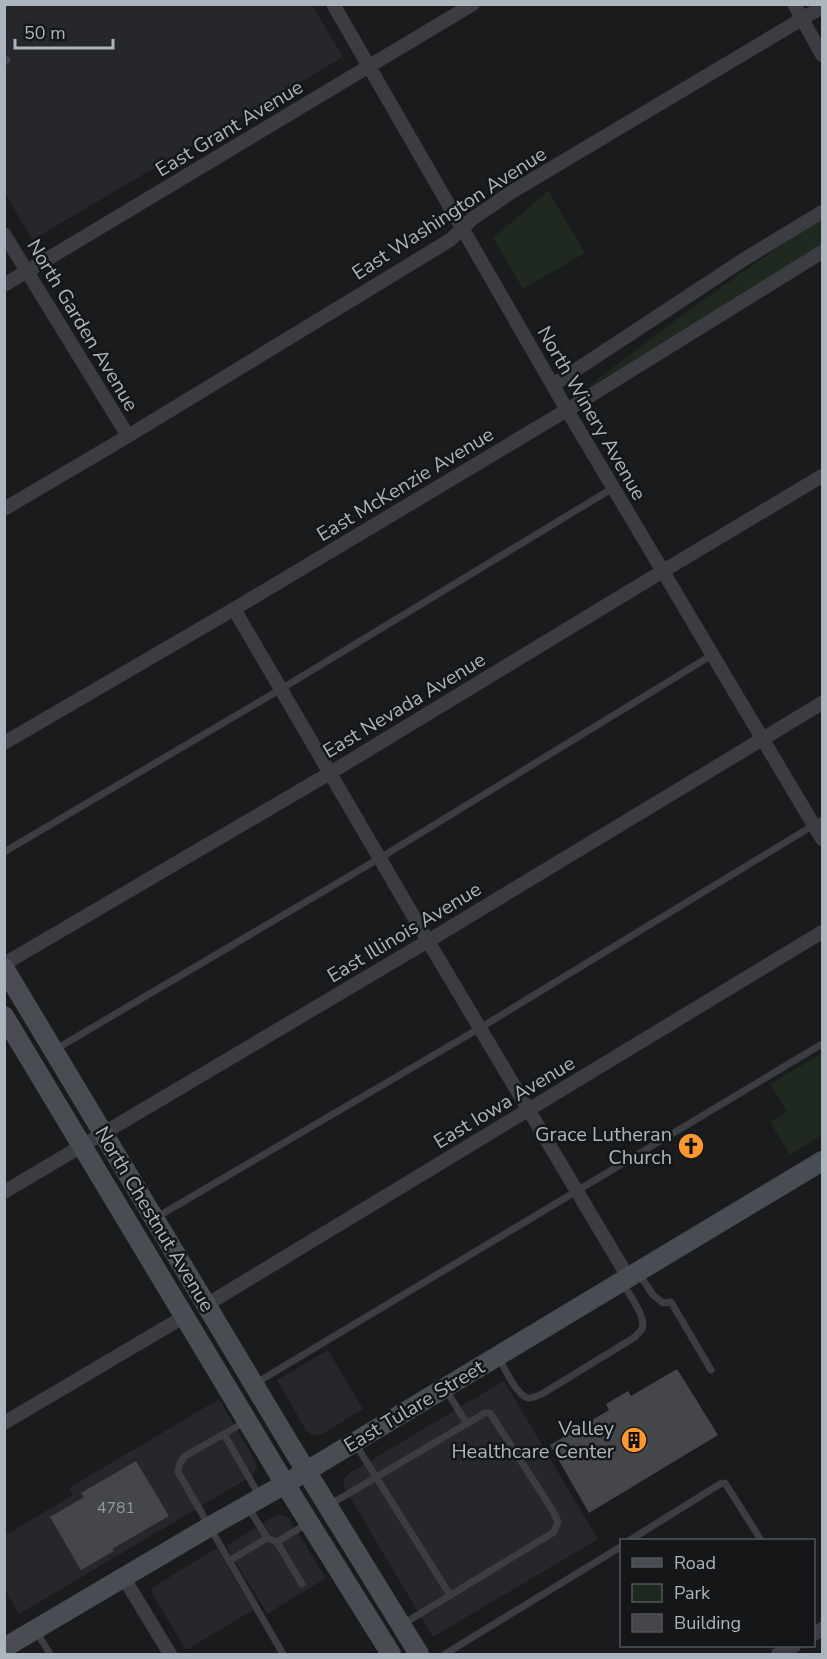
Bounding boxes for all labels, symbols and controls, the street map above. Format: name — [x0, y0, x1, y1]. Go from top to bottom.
scale bar — [15, 12, 112, 50]
text: 50 m — [24, 21, 66, 45]
street label: East Grant Avenue — [151, 74, 308, 183]
street label: East Washington Avenue — [347, 140, 552, 286]
street label: North Garden Avenue — [20, 234, 145, 416]
street label: North Winery Avenue — [531, 321, 653, 505]
street label: East McKenzie Avenue — [312, 421, 499, 548]
street label: East Nevada Avenue — [318, 646, 491, 765]
street label: East Illinois Avenue — [322, 876, 486, 989]
street label: East Iowa Avenue — [429, 1050, 580, 1155]
street label: North Chestnut Avenue — [88, 1121, 221, 1317]
place label: Grace Lutheran Church — [535, 1121, 672, 1171]
church icon: Grace Lutheran Church — [676, 1131, 706, 1161]
street label: East Tulare Street — [339, 1353, 490, 1459]
place label: Valley Healthcare Center — [451, 1415, 615, 1465]
building icon: Valley Healthcare Center — [619, 1425, 649, 1455]
house number: 4781 — [97, 1497, 135, 1519]
legend — [620, 1539, 815, 1647]
text: Road — [674, 1551, 716, 1575]
text: Park — [674, 1581, 711, 1605]
text: Building — [674, 1611, 741, 1635]

